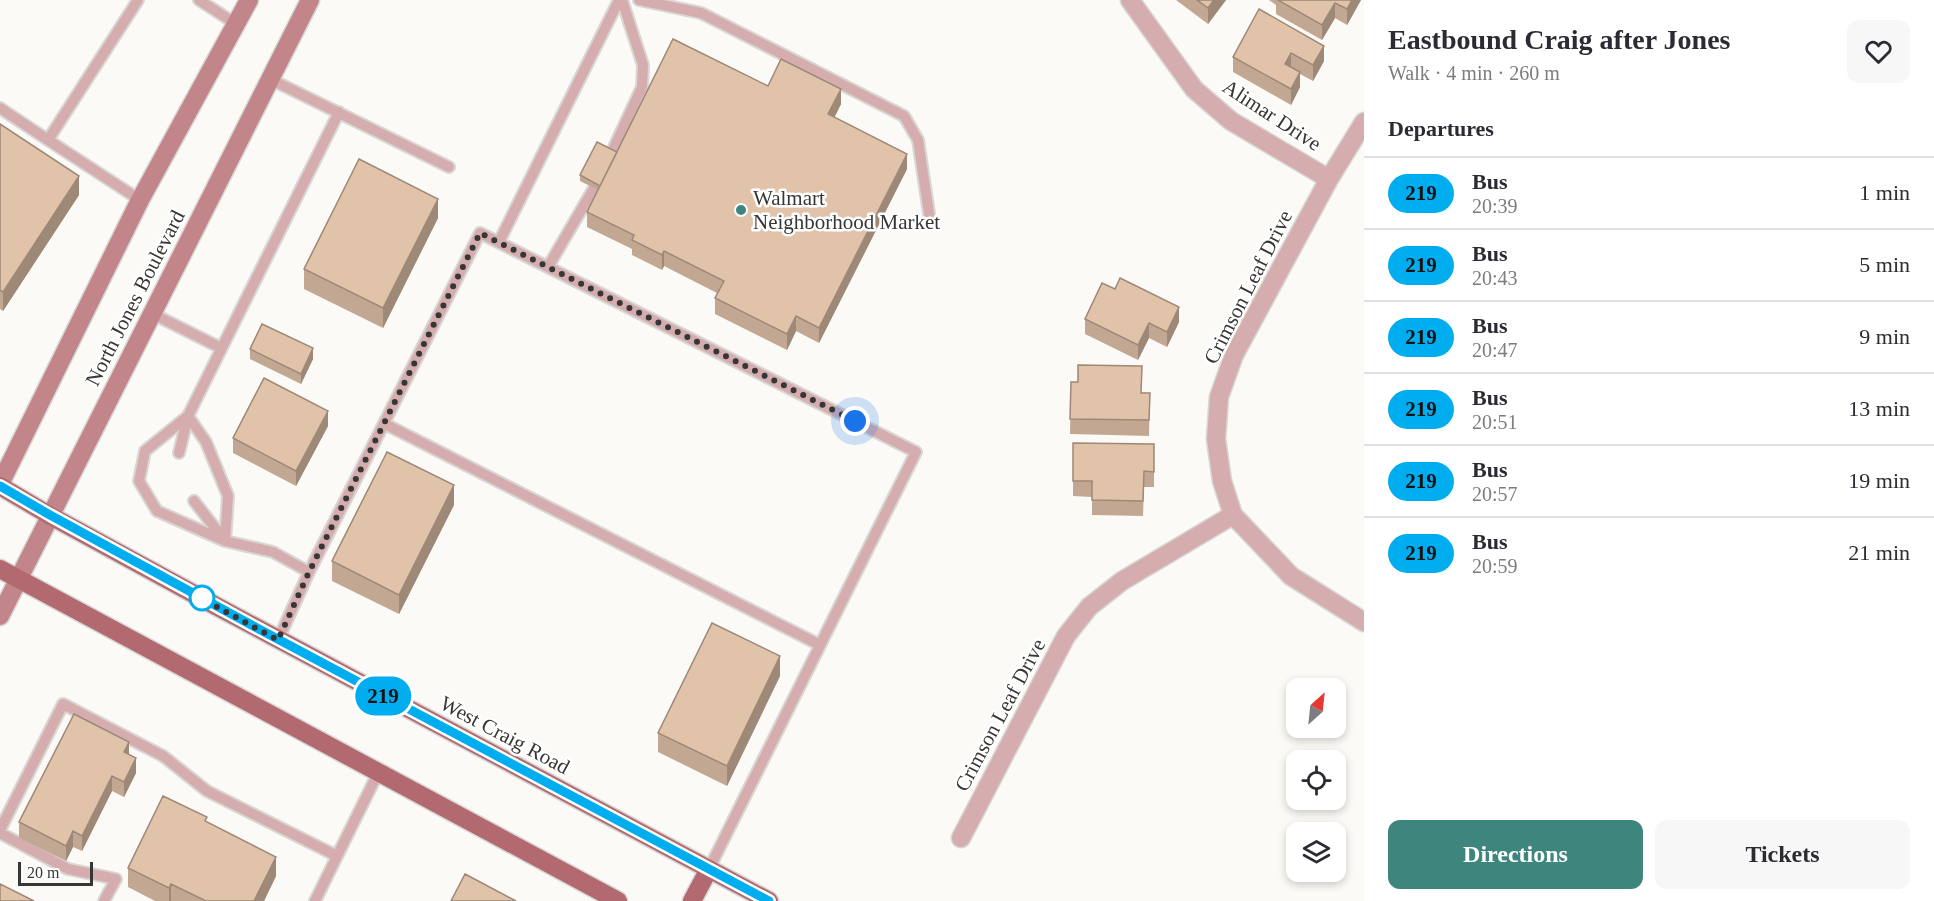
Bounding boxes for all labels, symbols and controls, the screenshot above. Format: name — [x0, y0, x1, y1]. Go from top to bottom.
button: heart — [1847, 20, 1910, 83]
text: Eastbound Craig after Jones — [1388, 24, 1731, 55]
text: Walk · 4 min · 260 m — [1388, 62, 1560, 84]
street label: Alimar Drive — [1218, 74, 1326, 156]
text: Departures — [1388, 116, 1494, 141]
text: Bus — [1472, 169, 1507, 194]
text: 1 min — [1859, 180, 1910, 205]
text: 219 — [1405, 181, 1437, 205]
place label: Walmart Neighborhood Market — [753, 186, 940, 234]
text: 20:39 — [1472, 195, 1518, 217]
marker: Walmart Neighborhood Market — [734, 203, 748, 217]
street label: North Jones Boulevard — [80, 206, 190, 390]
street label: Crimson Leaf Drive — [1199, 206, 1297, 368]
text: Bus — [1472, 241, 1507, 266]
text: 5 min — [1859, 252, 1910, 277]
text: 219 — [1405, 253, 1437, 277]
text: 20:43 — [1472, 267, 1518, 289]
text: Bus — [1472, 313, 1507, 338]
text: 9 min — [1859, 324, 1910, 349]
text: 219 — [1405, 325, 1437, 349]
text: 20:47 — [1472, 339, 1518, 361]
text: Bus — [1472, 385, 1507, 410]
text: 13 min — [1848, 396, 1910, 421]
text: 219 — [1405, 397, 1437, 421]
your location — [840, 406, 870, 436]
text: 20:51 — [1472, 411, 1518, 433]
text: Bus — [1472, 457, 1507, 482]
text: 19 min — [1848, 468, 1910, 493]
text: 219 — [1405, 469, 1437, 493]
text: 20:57 — [1472, 483, 1518, 505]
text: Bus — [1472, 529, 1507, 554]
text: 21 min — [1848, 540, 1910, 565]
text: 219 — [1405, 541, 1437, 565]
text: 20:59 — [1472, 555, 1518, 577]
unlabelled marker — [189, 585, 215, 611]
street label: Crimson Leaf Drive — [950, 635, 1050, 795]
line badge: 219 — [348, 676, 418, 716]
north arrow — [1286, 678, 1346, 738]
map controls — [1286, 678, 1346, 882]
text: 219 — [367, 684, 399, 708]
street label: West Craig Road — [436, 691, 574, 779]
button: locate — [1286, 750, 1346, 810]
button: Directions — [1388, 820, 1643, 889]
button: Tickets — [1655, 820, 1910, 889]
button: layers — [1286, 822, 1346, 882]
scale bar — [18, 859, 93, 886]
text: 20 m — [27, 864, 59, 881]

